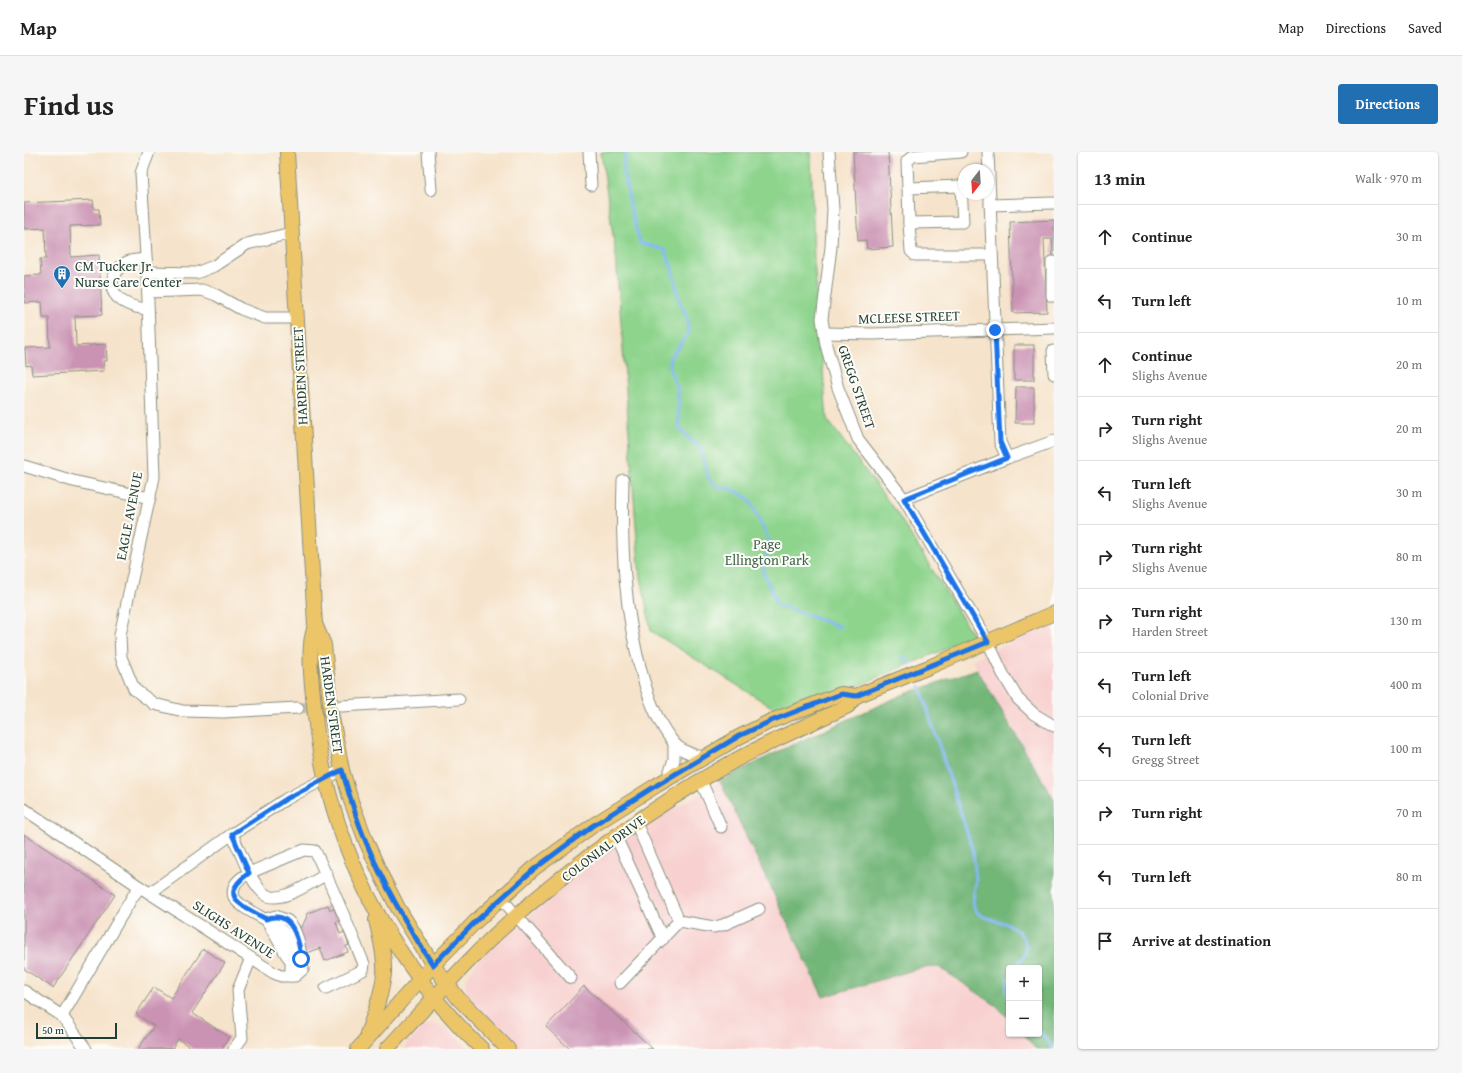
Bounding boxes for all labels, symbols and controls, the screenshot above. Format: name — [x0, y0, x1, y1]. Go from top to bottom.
text: Map — [20, 14, 57, 42]
text: Map — [1278, 18, 1304, 38]
text: Directions — [1326, 18, 1386, 38]
text: Saved — [1408, 18, 1442, 38]
text: Find us — [24, 84, 114, 125]
button: Directions — [1338, 84, 1438, 124]
north arrow — [958, 164, 994, 200]
text: 13 min — [1094, 166, 1145, 191]
text: Walk · 970 m — [1355, 169, 1422, 188]
icon: ahead — [1094, 226, 1116, 248]
text: Continue — [1132, 226, 1193, 247]
text: 30 m — [1396, 227, 1422, 246]
place label: CM Tucker Jr. Nurse Care Center — [75, 256, 182, 292]
building icon: CM Tucker Jr. Nurse Care Center — [52, 264, 72, 289]
icon: left — [1094, 290, 1116, 312]
text: Turn left — [1132, 290, 1191, 311]
text: 10 m — [1396, 291, 1422, 310]
street label: MCLEESE STREET — [858, 305, 960, 329]
route end — [986, 321, 1004, 339]
street label: HARDEN STREET — [287, 326, 313, 426]
street label: GREGG STREET — [833, 342, 881, 432]
text: Continue — [1132, 345, 1193, 366]
icon: ahead — [1094, 354, 1116, 376]
text: 20 m — [1396, 355, 1422, 374]
text: Slighs Avenue — [1132, 366, 1207, 385]
text: Turn right — [1132, 409, 1203, 430]
icon: right — [1094, 418, 1116, 440]
text: 20 m — [1396, 419, 1422, 438]
text: Slighs Avenue — [1132, 430, 1207, 449]
street label: EAGLE AVENUE — [111, 470, 147, 562]
text: Turn left — [1132, 473, 1191, 494]
icon: left — [1094, 482, 1116, 504]
text: 30 m — [1396, 483, 1422, 502]
text: Slighs Avenue — [1132, 494, 1207, 513]
park label: Page Ellington Park — [725, 534, 810, 570]
text: Turn right — [1132, 537, 1203, 558]
icon: right — [1094, 546, 1116, 568]
text: 80 m — [1396, 547, 1422, 566]
text: Slighs Avenue — [1132, 558, 1207, 577]
text: Turn right — [1132, 601, 1203, 622]
icon: right — [1094, 610, 1116, 632]
text: 130 m — [1390, 611, 1422, 630]
text: Harden Street — [1132, 622, 1208, 641]
street label: HARDEN STREET — [315, 655, 349, 755]
text: Turn left — [1132, 665, 1191, 686]
icon: left — [1094, 674, 1116, 696]
text: 400 m — [1390, 675, 1422, 694]
text: Colonial Drive — [1132, 686, 1209, 705]
text: Turn left — [1132, 729, 1191, 750]
icon: left — [1094, 738, 1116, 760]
text: 100 m — [1390, 739, 1422, 758]
text: Gregg Street — [1132, 750, 1200, 769]
icon: right — [1094, 802, 1116, 824]
text: Turn right — [1132, 802, 1203, 823]
text: 70 m — [1396, 803, 1422, 822]
street label: COLONIAL DRIVE — [557, 810, 649, 886]
icon: left — [1094, 866, 1116, 888]
text: Turn left — [1132, 866, 1191, 887]
text: 80 m — [1396, 867, 1422, 886]
street label: SLIGHS AVENUE — [189, 895, 279, 963]
icon: arrive — [1094, 930, 1116, 952]
text: Arrive at destination — [1132, 930, 1271, 951]
route start — [292, 950, 310, 968]
map controls — [1006, 965, 1042, 1037]
button: + — [1006, 965, 1042, 1001]
button: − — [1006, 1001, 1042, 1037]
scale bar — [36, 1021, 117, 1040]
text: 50 m — [42, 1022, 64, 1038]

